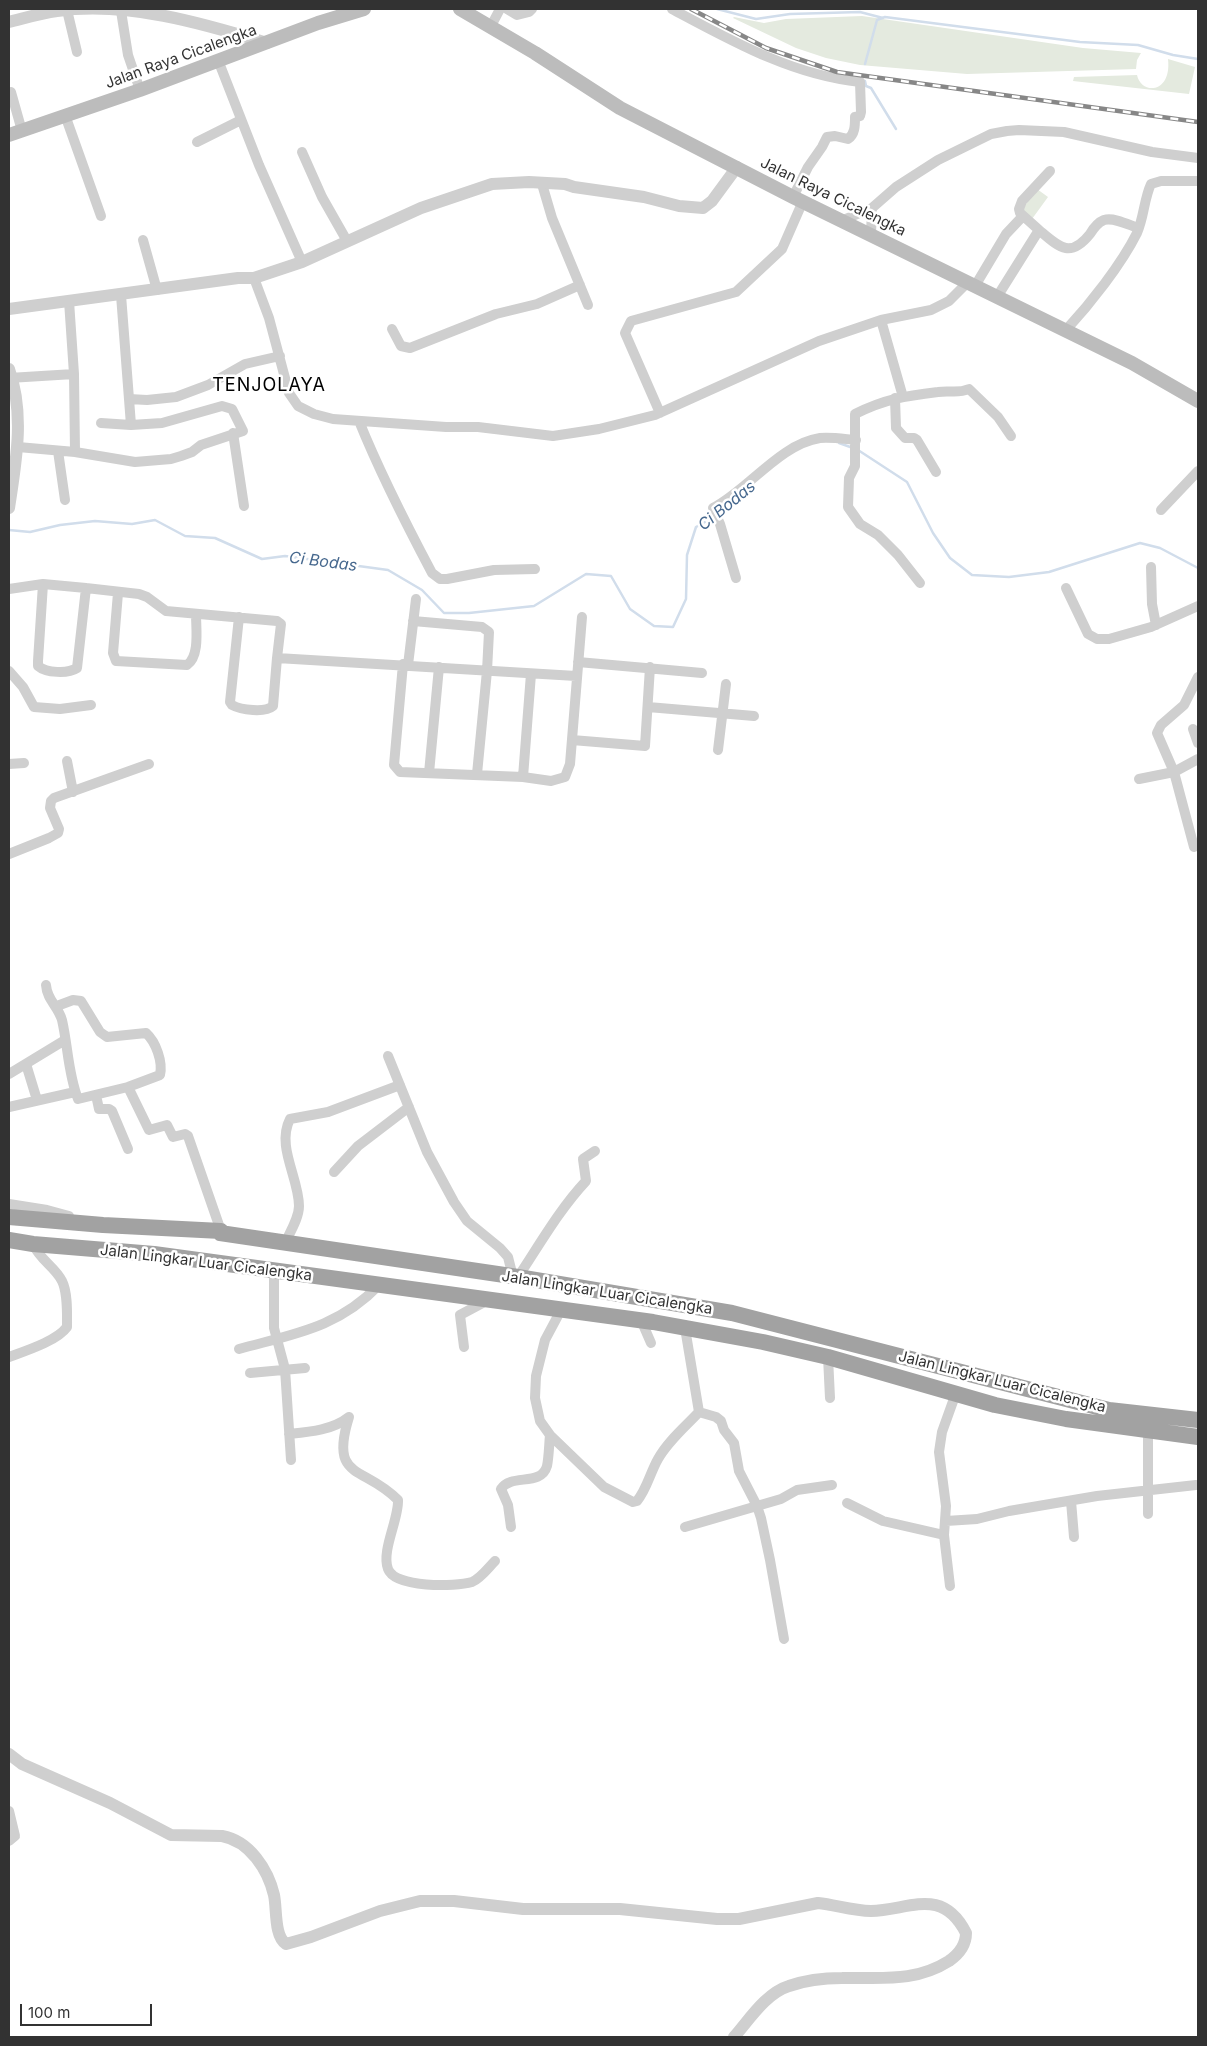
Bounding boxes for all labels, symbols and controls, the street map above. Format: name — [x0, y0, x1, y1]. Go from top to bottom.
street label: Jalan Raya Cicalengka — [103, 21, 259, 93]
street label: Jalan Raya Cicalengka — [757, 154, 909, 240]
district label: TENJOLAYA — [211, 375, 327, 397]
water label: Ci Bodas — [694, 477, 760, 535]
water label: Ci Bodas — [288, 548, 358, 576]
street label: Jalan Lingkar Luar Cicalengka — [99, 1241, 313, 1285]
street label: Jalan Lingkar Luar Cicalengka — [500, 1267, 714, 1319]
street label: Jalan Lingkar Luar Cicalengka — [896, 1347, 1108, 1417]
scale bar — [22, 1994, 155, 2026]
text: 100 m — [28, 2003, 70, 2022]

